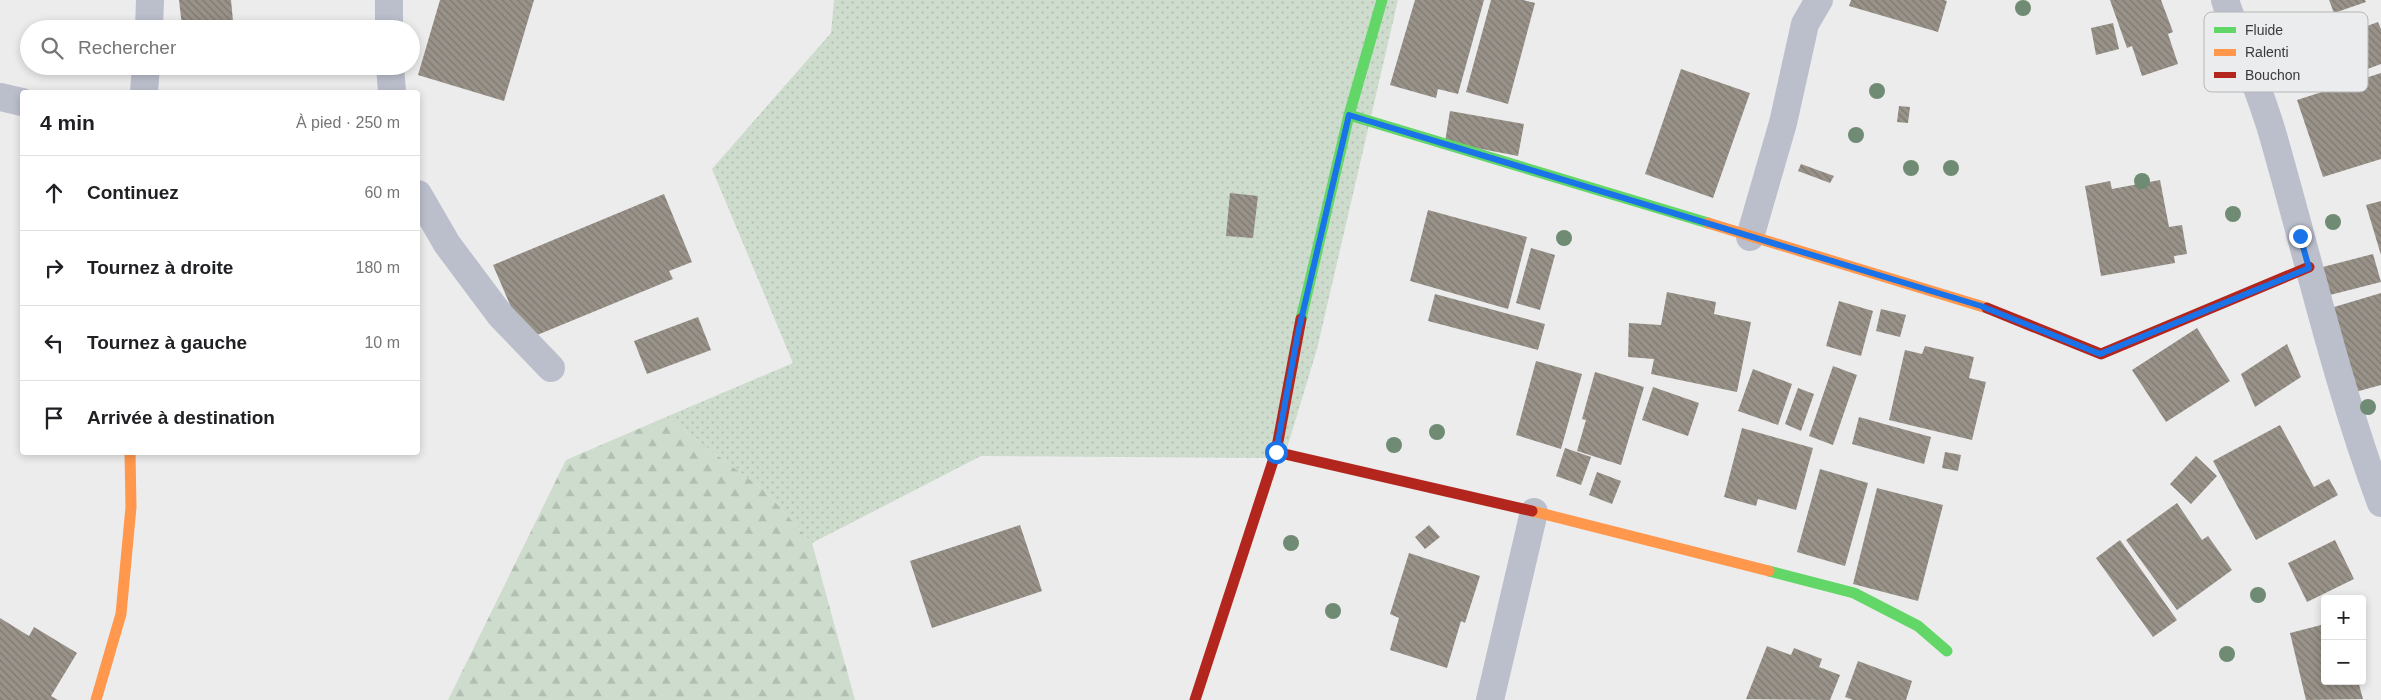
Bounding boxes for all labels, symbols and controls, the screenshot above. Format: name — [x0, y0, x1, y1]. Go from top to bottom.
legend — [2204, 12, 2368, 92]
search box — [20, 20, 420, 75]
text: Fluide — [2245, 22, 2283, 38]
icon: search — [38, 34, 66, 62]
text: Rechercher — [78, 37, 176, 58]
text: Ralenti — [2245, 44, 2289, 60]
text: Bouchon — [2245, 67, 2300, 83]
text: 4 min — [40, 111, 95, 134]
text: À pied · 250 m — [296, 114, 400, 131]
icon: ahead — [40, 179, 68, 207]
text: Continuez — [87, 182, 179, 203]
text: 60 m — [364, 184, 400, 201]
route end — [2289, 225, 2312, 248]
icon: right — [40, 254, 68, 282]
text: Tournez à droite — [87, 257, 233, 278]
text: 180 m — [356, 259, 400, 276]
icon: left — [40, 329, 68, 357]
text: Tournez à gauche — [87, 332, 247, 353]
text: 10 m — [364, 334, 400, 351]
icon: arrive — [40, 404, 68, 432]
text: Arrivée à destination — [87, 407, 275, 428]
route start — [1265, 441, 1288, 464]
map controls — [2321, 595, 2366, 685]
button: + — [2321, 595, 2366, 640]
button: − — [2321, 640, 2366, 685]

